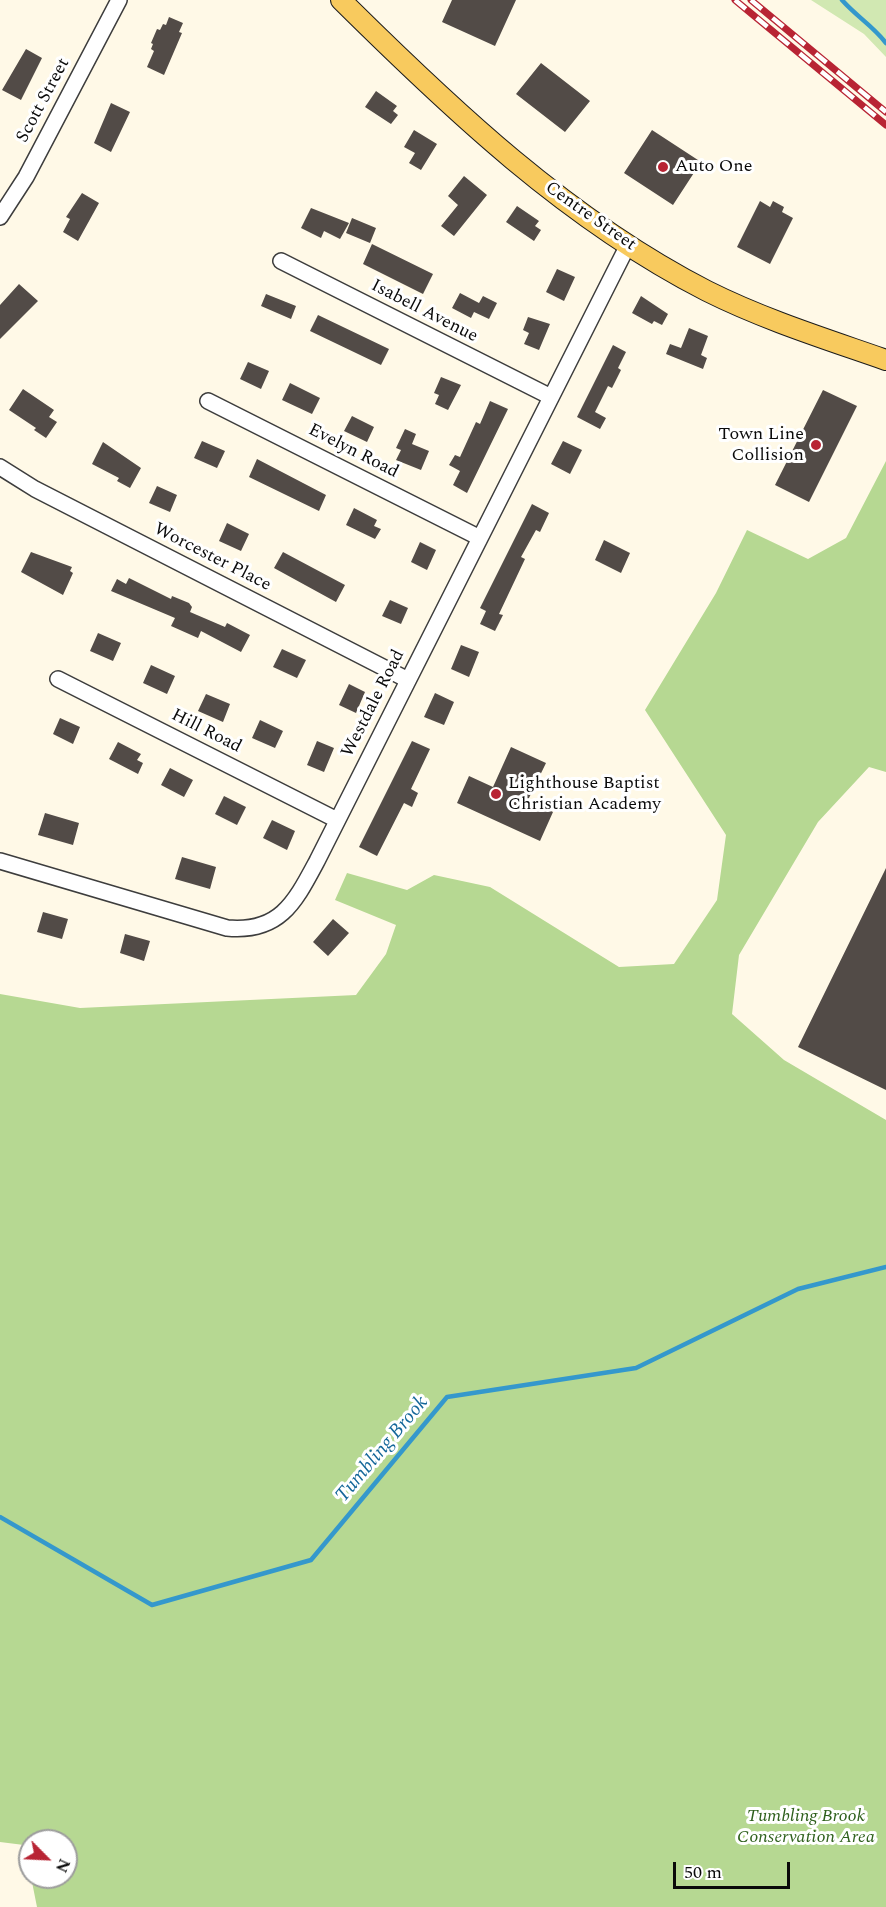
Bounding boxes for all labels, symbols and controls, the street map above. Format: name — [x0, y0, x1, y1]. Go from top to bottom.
street label: Scott Street — [13, 55, 75, 147]
place label: Auto One — [675, 156, 753, 178]
marker: Auto One — [656, 160, 670, 174]
street label: Centre Street — [540, 178, 640, 256]
street label: Isabell Avenue — [367, 276, 481, 348]
street label: Evelyn Road — [304, 420, 402, 484]
place label: Town Line Collision — [718, 424, 804, 466]
marker: Town Line Collision — [809, 438, 823, 452]
street label: Worcester Place — [150, 519, 274, 597]
street label: Westdale Road — [338, 647, 410, 761]
street label: Hill Road — [167, 705, 245, 759]
place label: Lighthouse Baptist Christian Academy — [508, 773, 661, 816]
marker: Lighthouse Baptist Christian Academy — [489, 787, 503, 801]
water label: Tumbling Brook — [332, 1392, 434, 1508]
park label: Tumbling Brook Conservation Area — [737, 1806, 875, 1848]
north arrow — [18, 1829, 78, 1889]
scale bar — [676, 1850, 793, 1888]
text: N — [49, 1855, 76, 1876]
text: 50 m — [684, 1859, 722, 1886]

